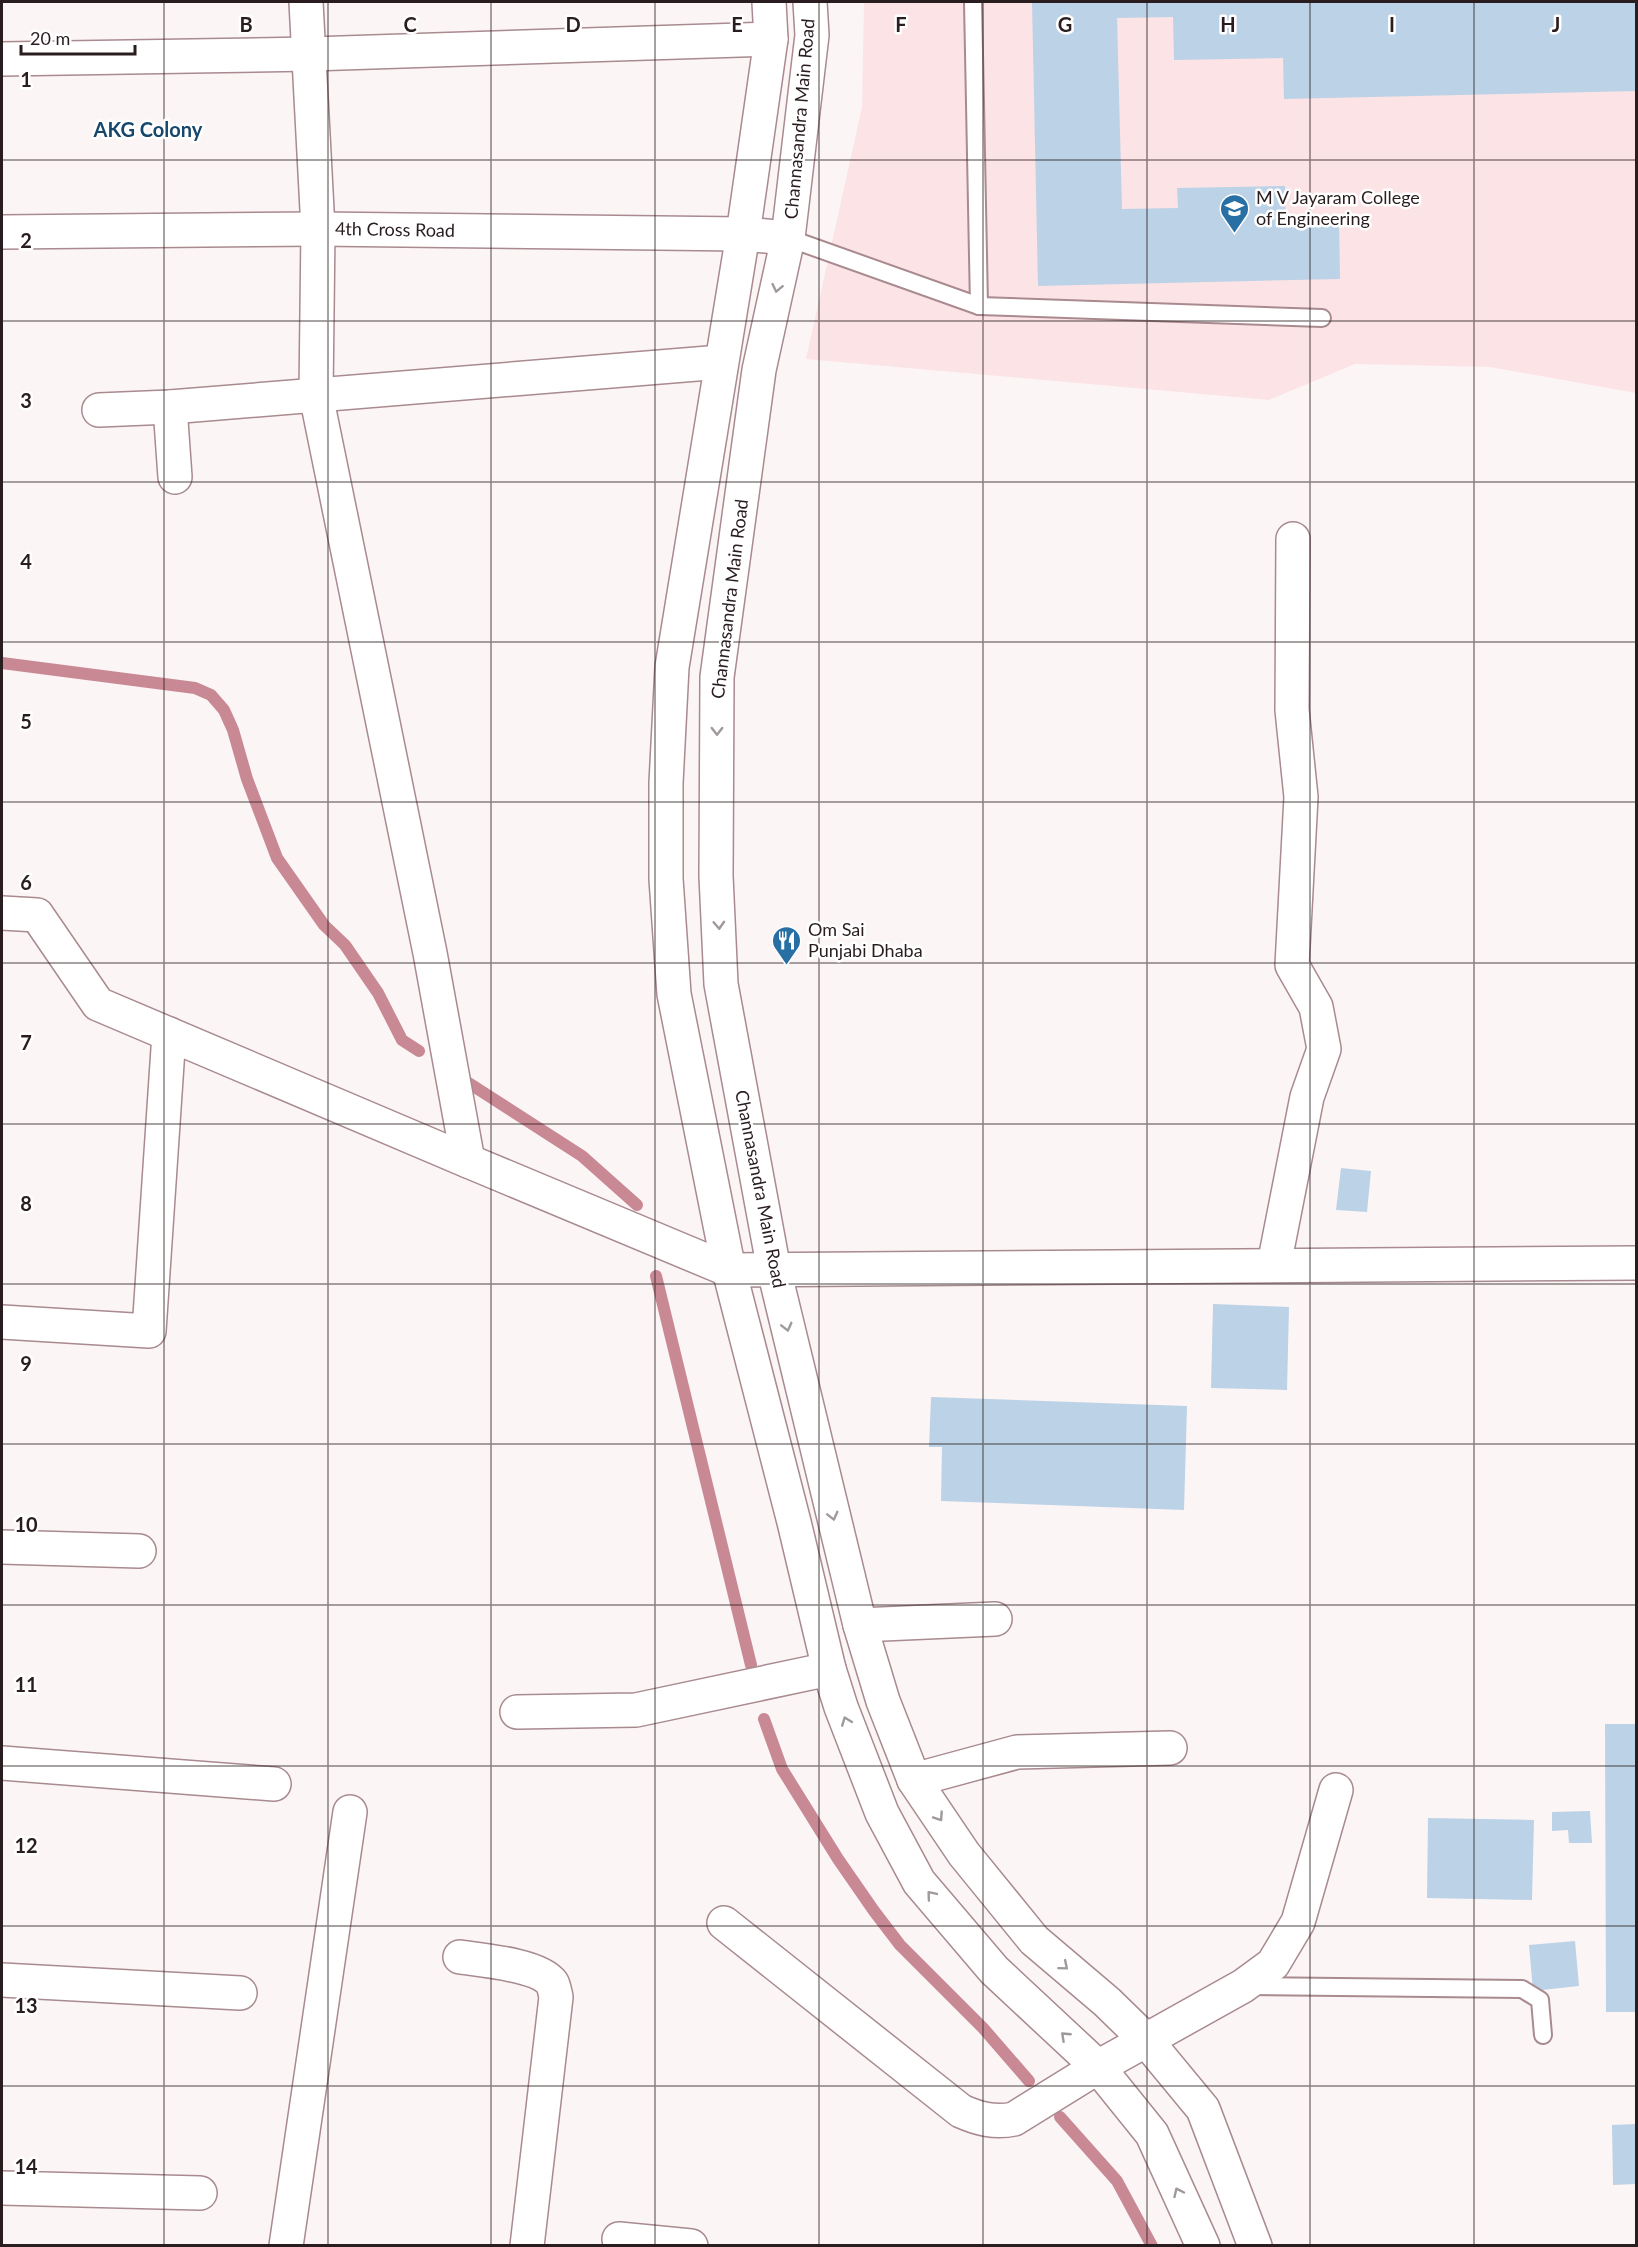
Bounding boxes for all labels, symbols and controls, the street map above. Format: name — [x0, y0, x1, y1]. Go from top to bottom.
text: B — [239, 12, 253, 36]
text: C — [403, 12, 417, 36]
text: D — [565, 12, 581, 36]
text: E — [731, 12, 743, 36]
text: F — [895, 12, 907, 36]
text: G — [1058, 12, 1072, 36]
text: H — [1220, 12, 1236, 36]
text: I — [1389, 12, 1395, 36]
text: J — [1552, 12, 1560, 36]
scale bar — [21, 18, 135, 56]
street label: Channasandra Main Road — [779, 18, 819, 220]
text: 20 m — [30, 27, 70, 49]
text: 1 — [20, 67, 32, 91]
district label: AKG Colony — [93, 117, 203, 141]
place label: M V Jayaram College of Engineering — [1256, 186, 1420, 229]
school or university icon: M V Jayaram College of Engineering — [1219, 192, 1251, 234]
street label: 4th Cross Road — [335, 217, 455, 241]
text: 2 — [20, 228, 32, 252]
one-way arrow — [771, 283, 784, 293]
text: 3 — [20, 388, 32, 412]
street label: Channasandra Main Road — [706, 498, 752, 700]
text: 4 — [20, 549, 32, 573]
text: 5 — [20, 709, 32, 733]
one-way arrow — [711, 726, 723, 735]
text: 6 — [20, 870, 32, 894]
place label: Om Sai Punjabi Dhaba — [808, 918, 923, 961]
one-way arrow — [712, 921, 725, 930]
restaurant icon: Om Sai Punjabi Dhaba — [771, 924, 803, 966]
text: 7 — [20, 1030, 32, 1054]
street label: Channasandra Main Road — [731, 1088, 791, 1290]
text: 8 — [20, 1191, 32, 1215]
one-way arrow — [780, 1322, 793, 1332]
text: 9 — [20, 1351, 32, 1375]
one-way arrow — [826, 1511, 838, 1521]
text: 10 — [14, 1512, 38, 1536]
text: 11 — [14, 1672, 38, 1696]
one-way arrow — [841, 1716, 853, 1727]
one-way arrow — [932, 1810, 943, 1821]
text: 12 — [14, 1833, 38, 1857]
one-way arrow — [927, 1891, 938, 1902]
one-way arrow — [1057, 1958, 1068, 1969]
text: 13 — [14, 1993, 38, 2017]
one-way arrow — [1061, 2032, 1072, 2043]
text: 14 — [14, 2154, 38, 2178]
one-way arrow — [1174, 2188, 1186, 2199]

